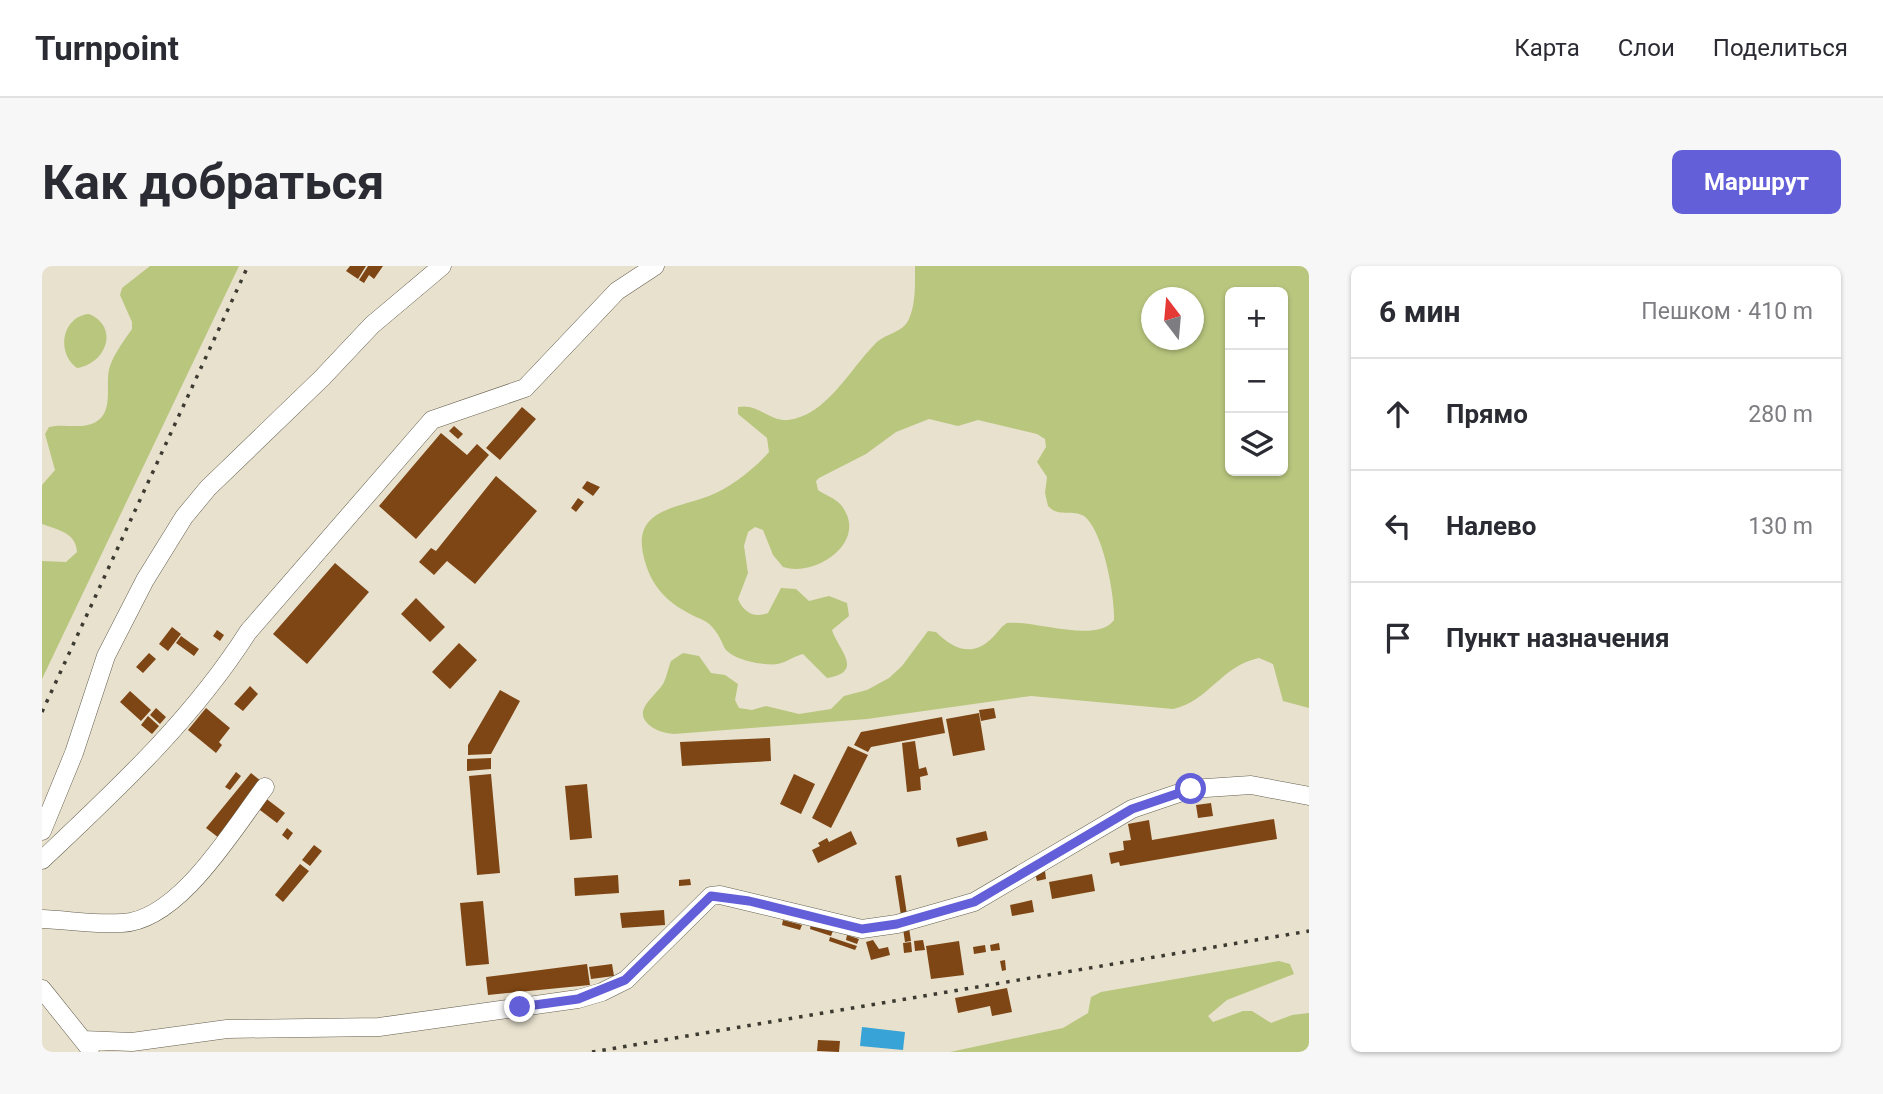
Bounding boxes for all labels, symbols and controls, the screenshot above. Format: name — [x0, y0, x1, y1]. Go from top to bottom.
text: Turnpoint — [35, 29, 179, 68]
text: Карта — [1514, 34, 1580, 62]
text: Слои — [1618, 34, 1675, 62]
text: Поделиться — [1713, 34, 1848, 62]
button: Маршрут — [1672, 150, 1841, 214]
text: Как добраться — [42, 154, 384, 211]
north arrow — [1141, 287, 1204, 350]
map controls — [1225, 287, 1288, 476]
button: + — [1225, 287, 1288, 350]
text: 6 мин — [1379, 294, 1460, 329]
text: Пешком · 410 m — [1641, 298, 1813, 325]
button: − — [1225, 350, 1288, 413]
icon: ahead — [1379, 395, 1417, 433]
text: Прямо — [1446, 399, 1528, 429]
text: 280 m — [1748, 401, 1813, 428]
button: layers — [1225, 413, 1288, 476]
icon: left — [1379, 507, 1417, 545]
text: Налево — [1446, 511, 1536, 541]
text: 130 m — [1748, 513, 1813, 540]
icon: arrive — [1379, 619, 1417, 657]
text: Пункт назначения — [1446, 623, 1670, 653]
route start — [1175, 773, 1206, 804]
route end — [504, 991, 535, 1022]

